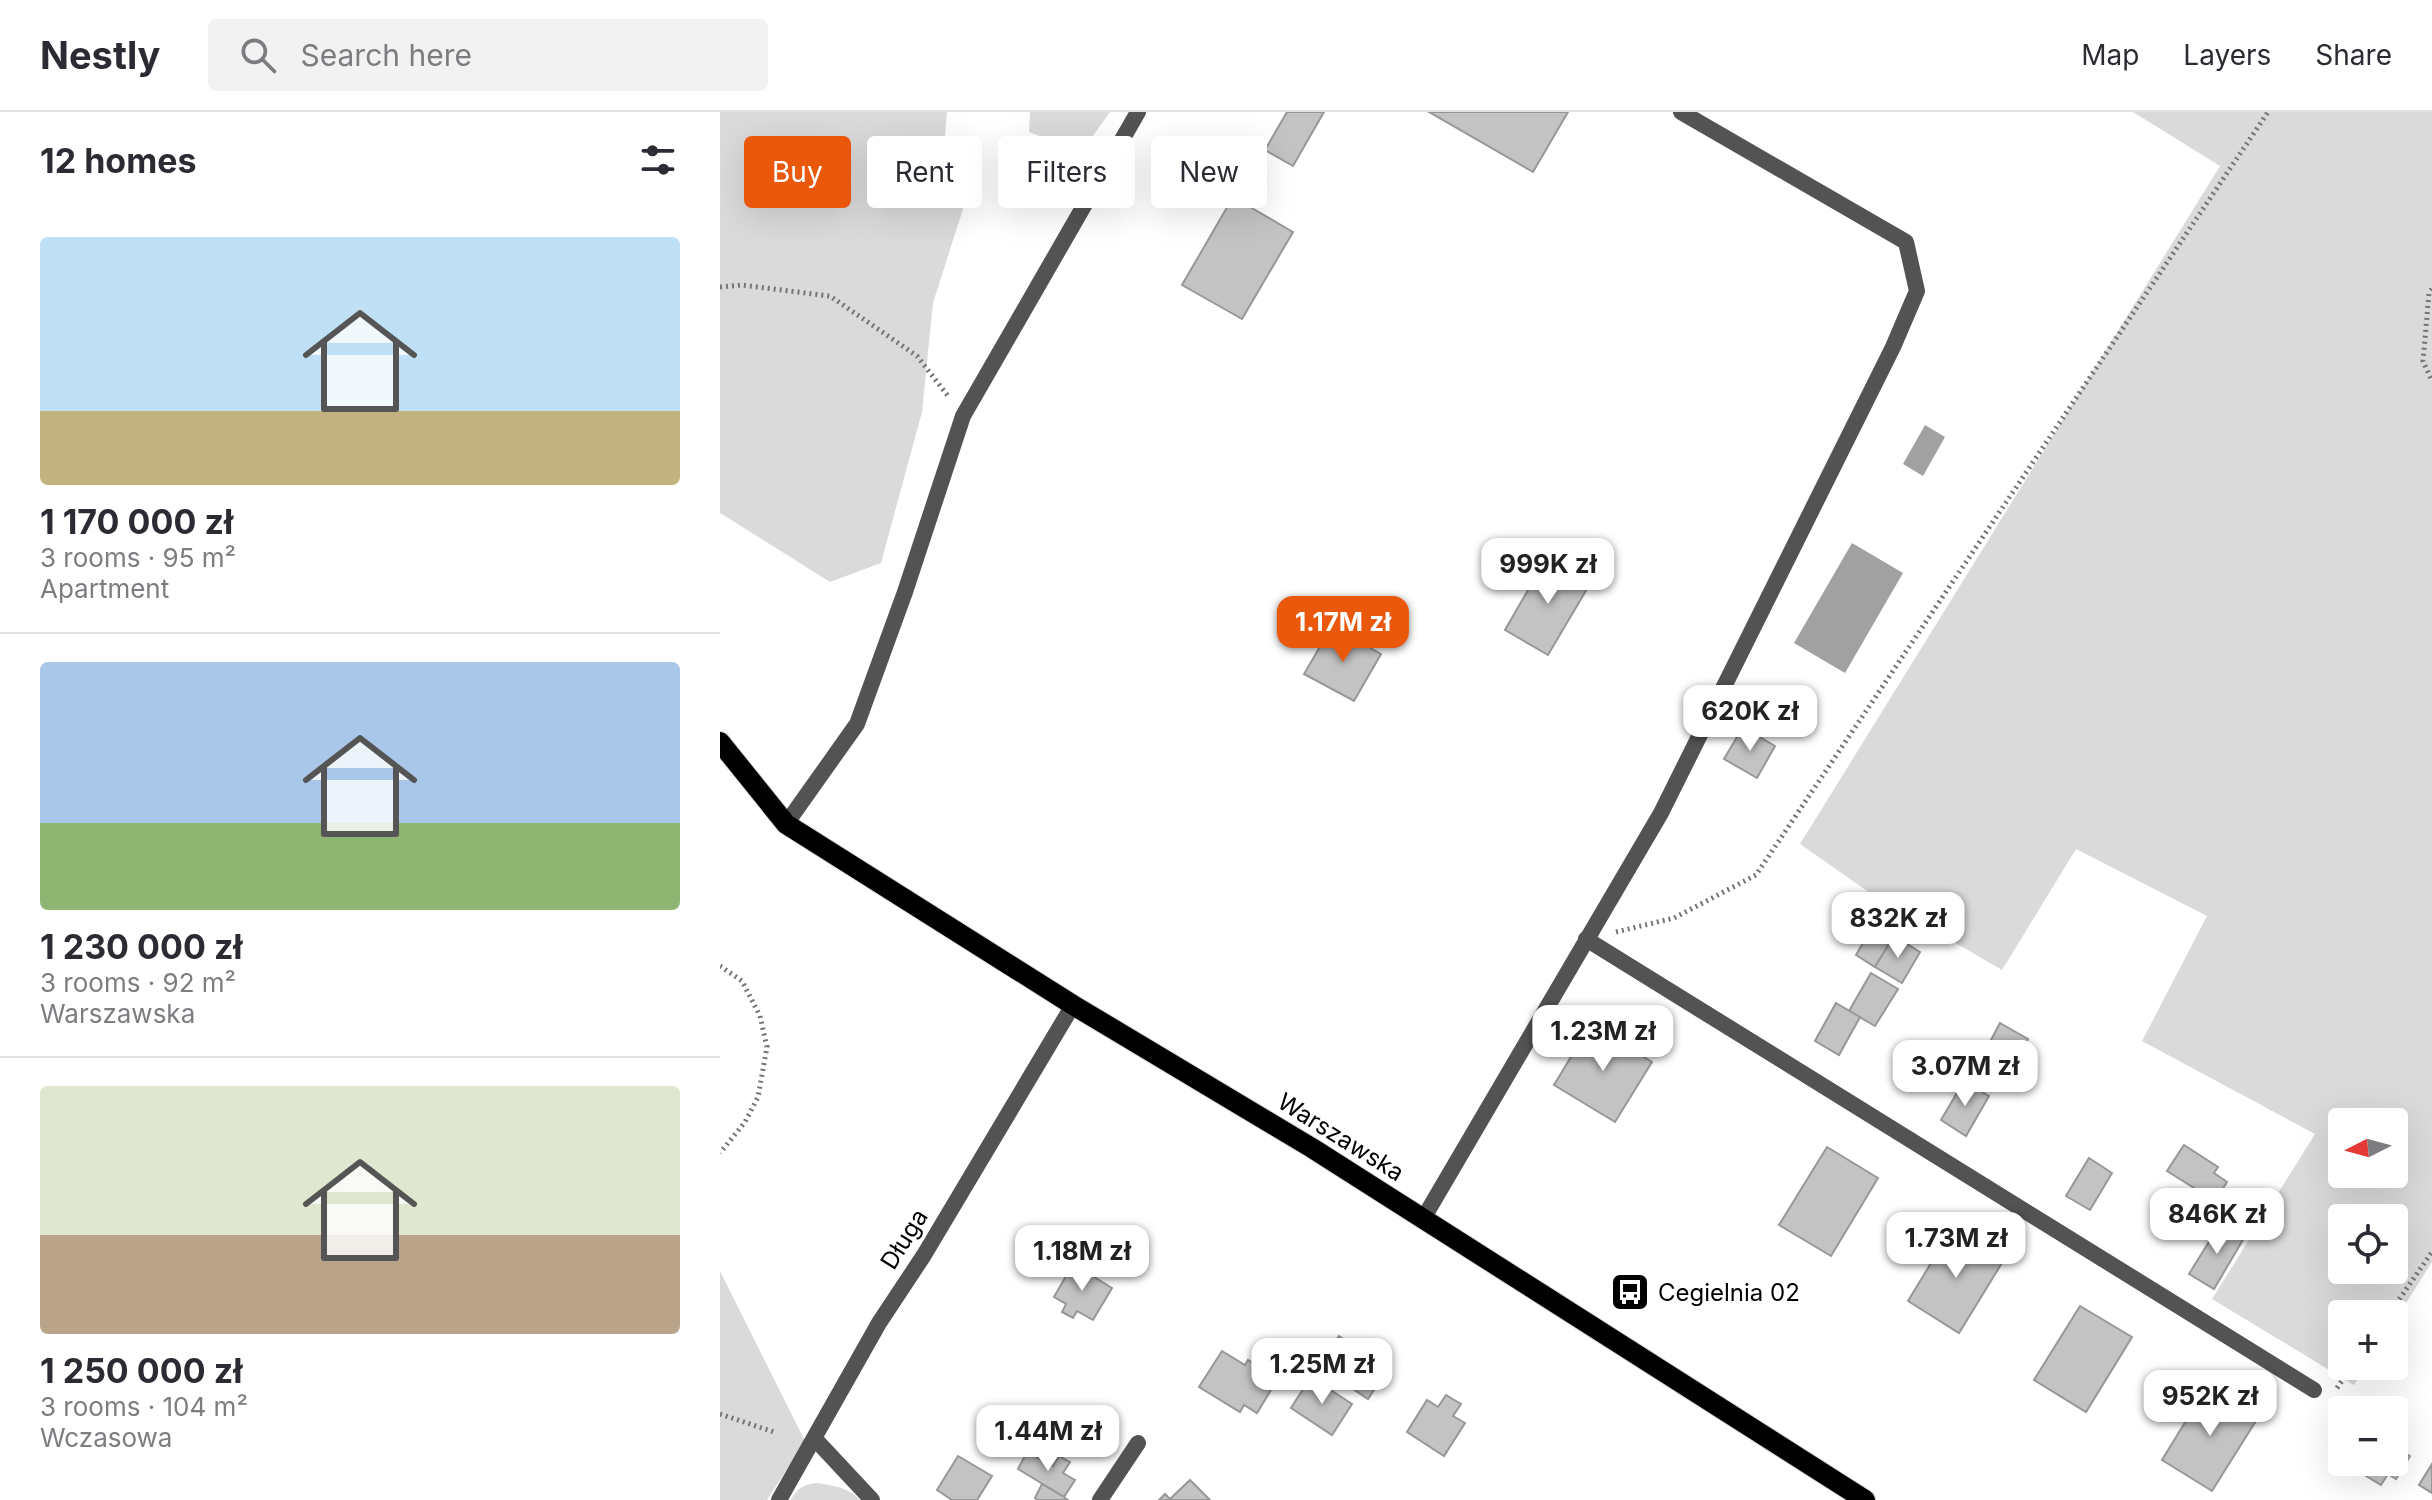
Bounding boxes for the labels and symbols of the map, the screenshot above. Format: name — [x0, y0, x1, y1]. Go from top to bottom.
pin: 999K zł — [1474, 538, 1622, 606]
pin: 1.17M zł — [1260, 596, 1426, 664]
pin: 620K zł — [1676, 685, 1824, 753]
pin: 832K zł — [1824, 892, 1972, 960]
pin: 1.23M zł — [1520, 1005, 1686, 1073]
pin: 3.07M zł — [1882, 1040, 2048, 1108]
street label: Warszawska — [1273, 1087, 1409, 1187]
north arrow — [2328, 1108, 2408, 1188]
pin: 846K zł — [2143, 1188, 2291, 1256]
street label: Długa — [874, 1204, 934, 1274]
pin: 1.73M zł — [1873, 1212, 2039, 1280]
pin: 1.18M zł — [999, 1225, 1165, 1293]
bus stop icon: Cegielnia 02 — [1609, 1271, 1651, 1313]
place label: Cegielnia 02 — [1658, 1278, 1800, 1307]
pin: 1.25M zł — [1239, 1338, 1405, 1406]
pin: 952K zł — [2136, 1370, 2284, 1438]
pin: 1.44M zł — [965, 1405, 1131, 1473]

